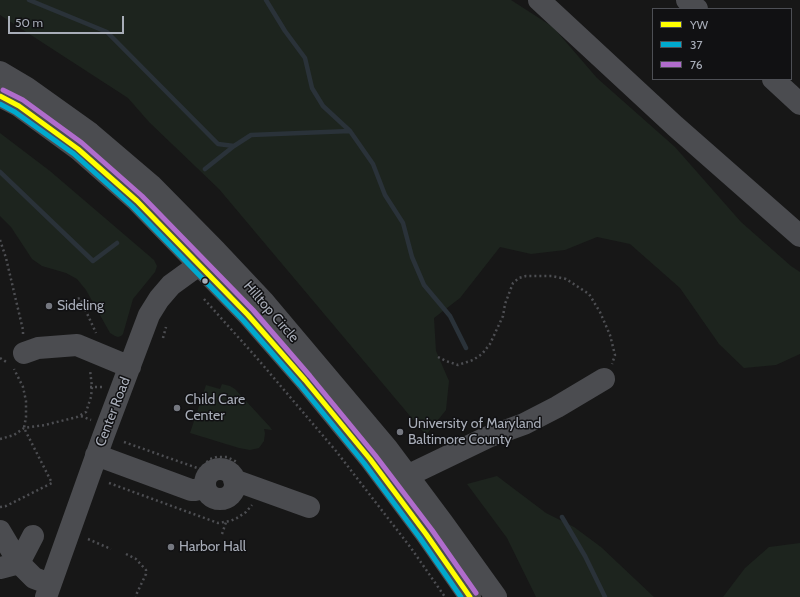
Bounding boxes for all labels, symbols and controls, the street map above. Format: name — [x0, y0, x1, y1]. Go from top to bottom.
scale bar — [10, 8, 126, 34]
legend — [652, 8, 792, 80]
text: 50 m — [15, 15, 43, 30]
text: YW — [690, 17, 708, 32]
text: 37 — [690, 37, 703, 52]
text: 76 — [690, 57, 703, 72]
unlabelled marker — [200, 276, 210, 286]
street label: Hilltop Circle — [240, 278, 302, 346]
place label: Sideling — [57, 298, 104, 314]
marker: Sideling — [44, 301, 54, 311]
street label: Center Road — [92, 375, 134, 449]
place label: Child Care Center — [185, 392, 245, 424]
marker: Child Care Center — [172, 403, 182, 413]
place label: University of Maryland Baltimore County — [408, 416, 541, 448]
marker: University of Maryland Baltimore County — [395, 427, 405, 437]
place label: Harbor Hall — [179, 539, 246, 555]
marker: Harbor Hall — [166, 542, 176, 552]

